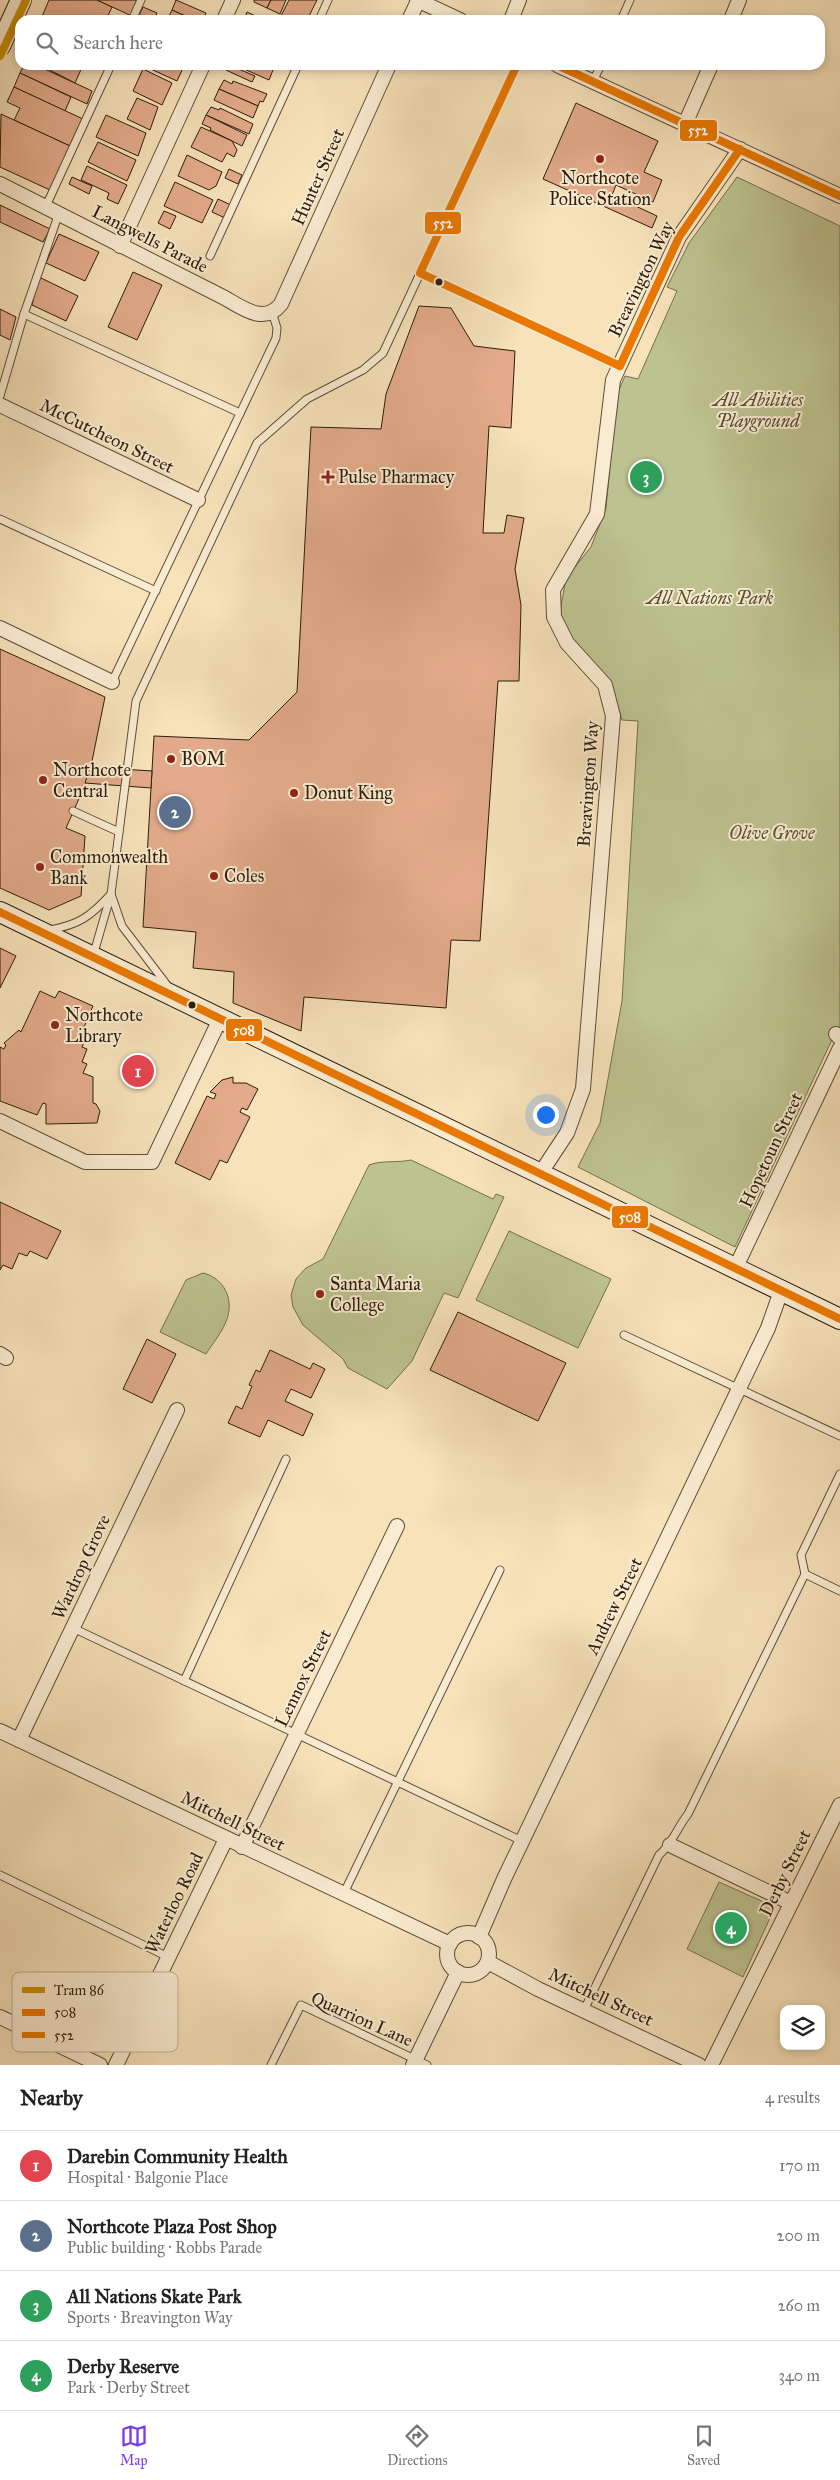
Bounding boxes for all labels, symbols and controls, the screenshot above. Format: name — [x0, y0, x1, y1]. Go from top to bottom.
search box — [15, 15, 825, 70]
icon: search — [33, 29, 61, 57]
text: Search here — [73, 31, 163, 54]
line badge: 552 — [679, 119, 718, 142]
text: 552 — [688, 122, 709, 139]
street label: Hunter Street — [287, 125, 349, 229]
marker: Northcote Police Station — [594, 153, 606, 165]
place label: Northcote Police Station — [549, 167, 651, 210]
street label: Langwells Parade — [88, 200, 212, 279]
line badge: 552 — [424, 211, 462, 235]
text: 552 — [433, 215, 454, 232]
street label: Breavington Way — [603, 217, 680, 341]
unlabelled marker — [434, 277, 444, 287]
park label: All Abilities Playground — [711, 389, 804, 432]
street label: McCutcheon Street — [36, 394, 178, 478]
pin: 3 — [630, 458, 662, 496]
place label: Pulse Pharmacy — [338, 466, 455, 488]
marker: Pulse Pharmacy — [322, 471, 334, 483]
park label: All Nations Park — [645, 587, 773, 609]
street label: Breavington Way — [573, 720, 604, 848]
place label: BOM — [181, 748, 225, 770]
marker: BOM — [165, 753, 177, 765]
place label: Northcote Central — [53, 759, 131, 802]
marker: Northcote Central — [37, 774, 49, 786]
place label: Donut King — [304, 782, 393, 805]
marker: Donut King — [288, 787, 300, 799]
pin: 2 — [159, 793, 191, 831]
park label: Olive Grove — [729, 822, 816, 844]
place label: Commonwealth Bank — [50, 846, 168, 889]
marker: Commonwealth Bank — [34, 861, 46, 873]
place label: Coles — [224, 865, 264, 887]
marker: Coles — [208, 870, 220, 882]
unlabelled marker — [187, 1000, 197, 1010]
place label: Northcote Library — [65, 1004, 143, 1047]
line badge: 508 — [225, 1018, 263, 1042]
marker: Northcote Library — [49, 1019, 61, 1031]
text: 508 — [233, 1022, 255, 1039]
pin: 1 — [122, 1052, 154, 1090]
street label: Hopetoun Street — [735, 1088, 808, 1211]
your location — [533, 1102, 559, 1128]
line badge: 508 — [611, 1205, 649, 1229]
text: 508 — [619, 1209, 641, 1226]
place label: Santa Maria College — [330, 1273, 421, 1317]
marker: Santa Maria College — [314, 1288, 326, 1300]
street label: Wardrop Grove — [47, 1511, 115, 1623]
street label: Andrew Street — [581, 1553, 647, 1659]
street label: Lennox Street — [270, 1625, 336, 1730]
street label: Mitchell Street — [177, 1786, 289, 1856]
street label: Derby Street — [755, 1825, 816, 1920]
street label: Waterloo Road — [140, 1849, 208, 1957]
pin: 4 — [715, 1909, 747, 1947]
street label: Mitchell Street — [545, 1963, 657, 2031]
legend — [12, 1972, 178, 2052]
text: Tram 86 — [54, 1982, 105, 1999]
street label: Quarrion Lane — [308, 1987, 416, 2051]
text: 508 — [54, 2004, 76, 2021]
map controls — [780, 2005, 825, 2050]
button: layers — [780, 2005, 825, 2050]
text: 552 — [54, 2027, 74, 2044]
text: Nearby — [20, 2085, 83, 2111]
text: 4 results — [765, 2088, 820, 2107]
text: Darebin Community Health — [67, 2145, 288, 2168]
text: 1 — [33, 2156, 39, 2175]
text: 170 m — [779, 2156, 820, 2175]
text: Hospital · Balgonie Place — [67, 2168, 228, 2187]
text: Northcote Plaza Post Shop — [67, 2215, 277, 2238]
text: 2 — [32, 2226, 40, 2245]
text: 200 m — [777, 2226, 820, 2245]
text: Public building · Robbs Parade — [67, 2238, 262, 2257]
text: All Nations Skate Park — [67, 2285, 242, 2308]
text: 3 — [33, 2296, 39, 2315]
text: 260 m — [778, 2296, 820, 2315]
text: Sports · Breavington Way — [67, 2308, 233, 2327]
text: Derby Reserve — [67, 2355, 179, 2378]
text: 4 — [32, 2366, 40, 2385]
text: 340 m — [778, 2366, 820, 2385]
text: Park · Derby Street — [67, 2378, 190, 2397]
tab: Map — [120, 2422, 148, 2469]
tab: Directions — [387, 2422, 448, 2469]
tab: Saved — [687, 2422, 720, 2469]

